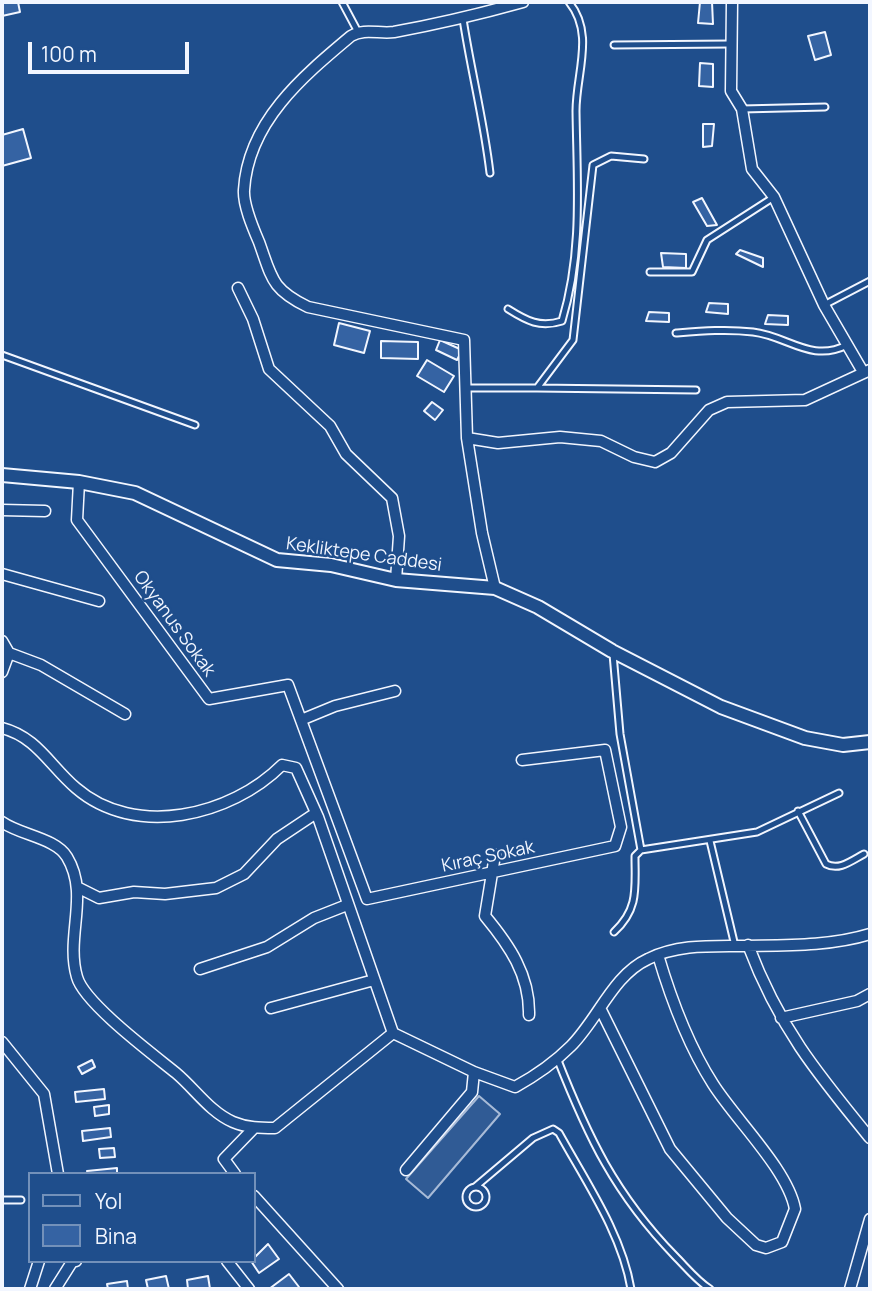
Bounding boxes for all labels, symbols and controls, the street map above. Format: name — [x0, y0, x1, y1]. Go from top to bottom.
scale bar — [32, 28, 192, 72]
text: 100 m — [41, 40, 97, 68]
street label: Kekliktepe Caddesi — [285, 533, 443, 577]
street label: Okyanus Sokak — [128, 567, 220, 681]
street label: Kıraç Sokak — [440, 837, 536, 877]
legend — [28, 1172, 256, 1263]
text: Yol — [95, 1187, 122, 1215]
text: Bina — [95, 1222, 137, 1250]

